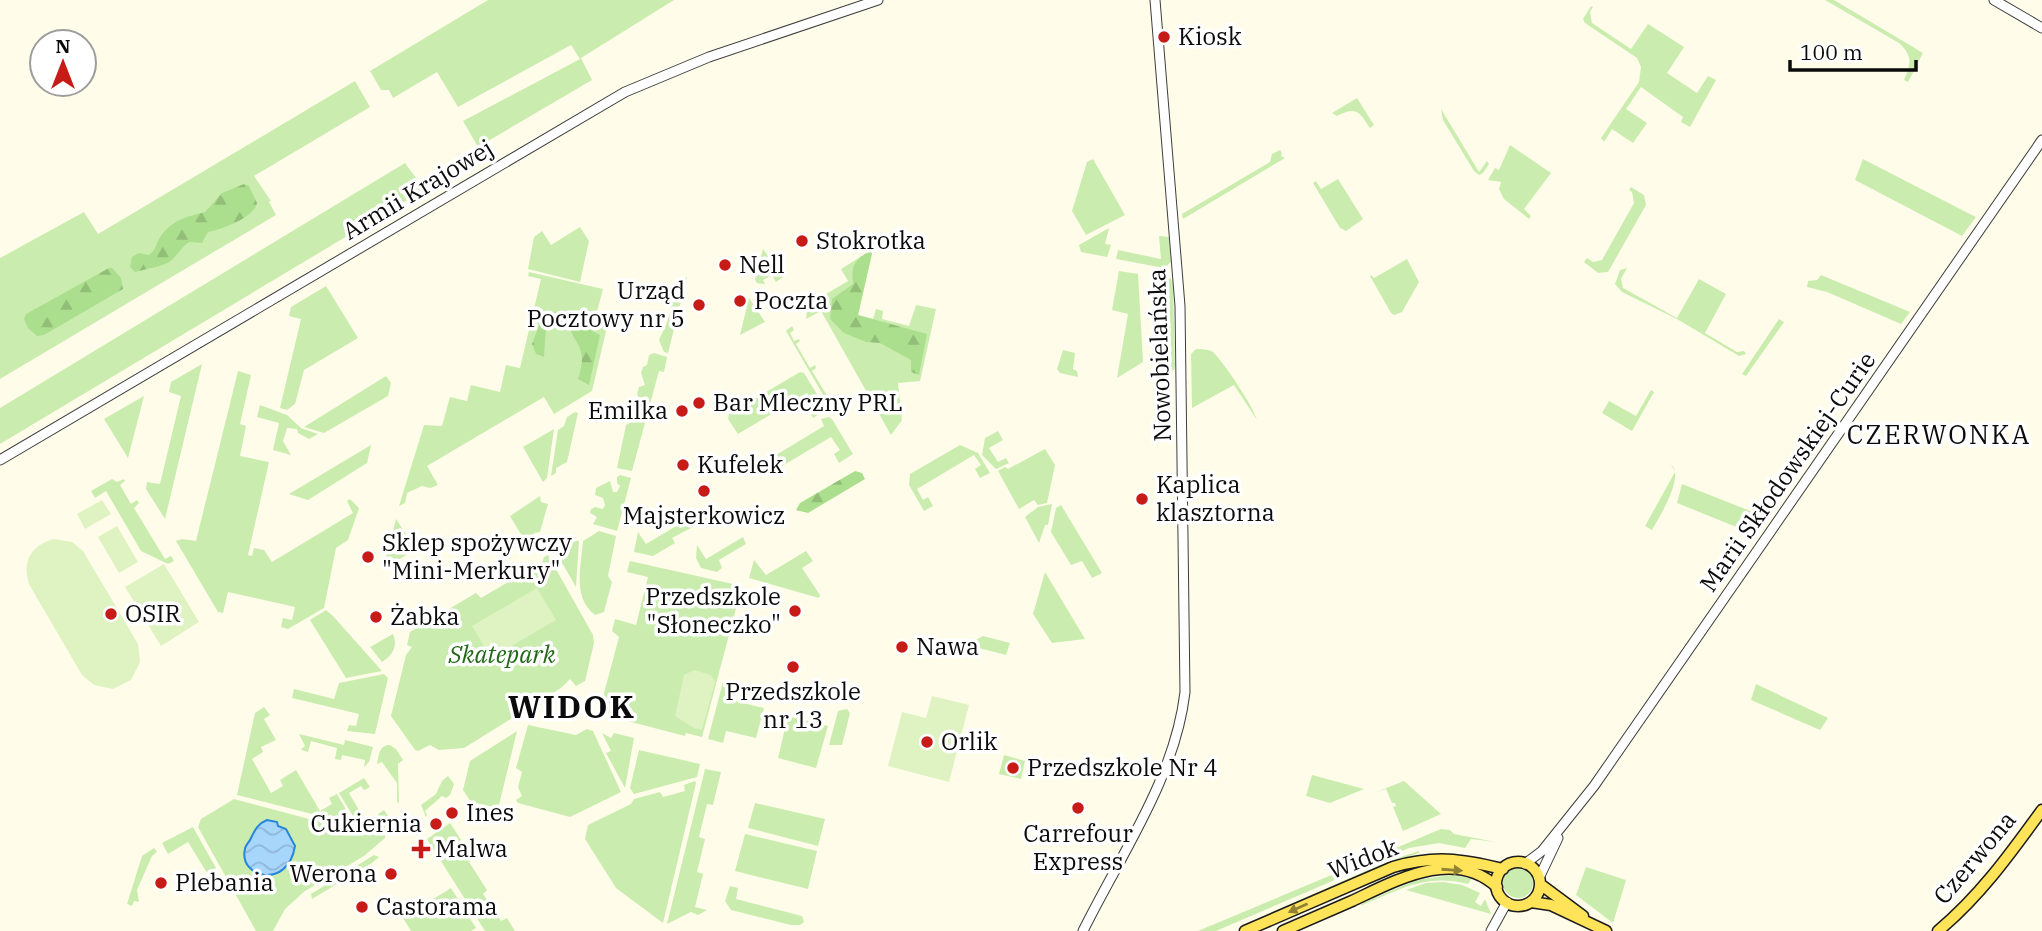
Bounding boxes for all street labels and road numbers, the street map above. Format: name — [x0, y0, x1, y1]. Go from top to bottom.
street label: Armii Krajowej — [336, 132, 499, 247]
street label: Nowobielańska — [1140, 268, 1178, 442]
street label: Marii Skłodowskiej-Curie — [1692, 345, 1882, 598]
street label: Czerwona — [1926, 804, 2023, 911]
street label: Widok — [1323, 830, 1402, 886]

